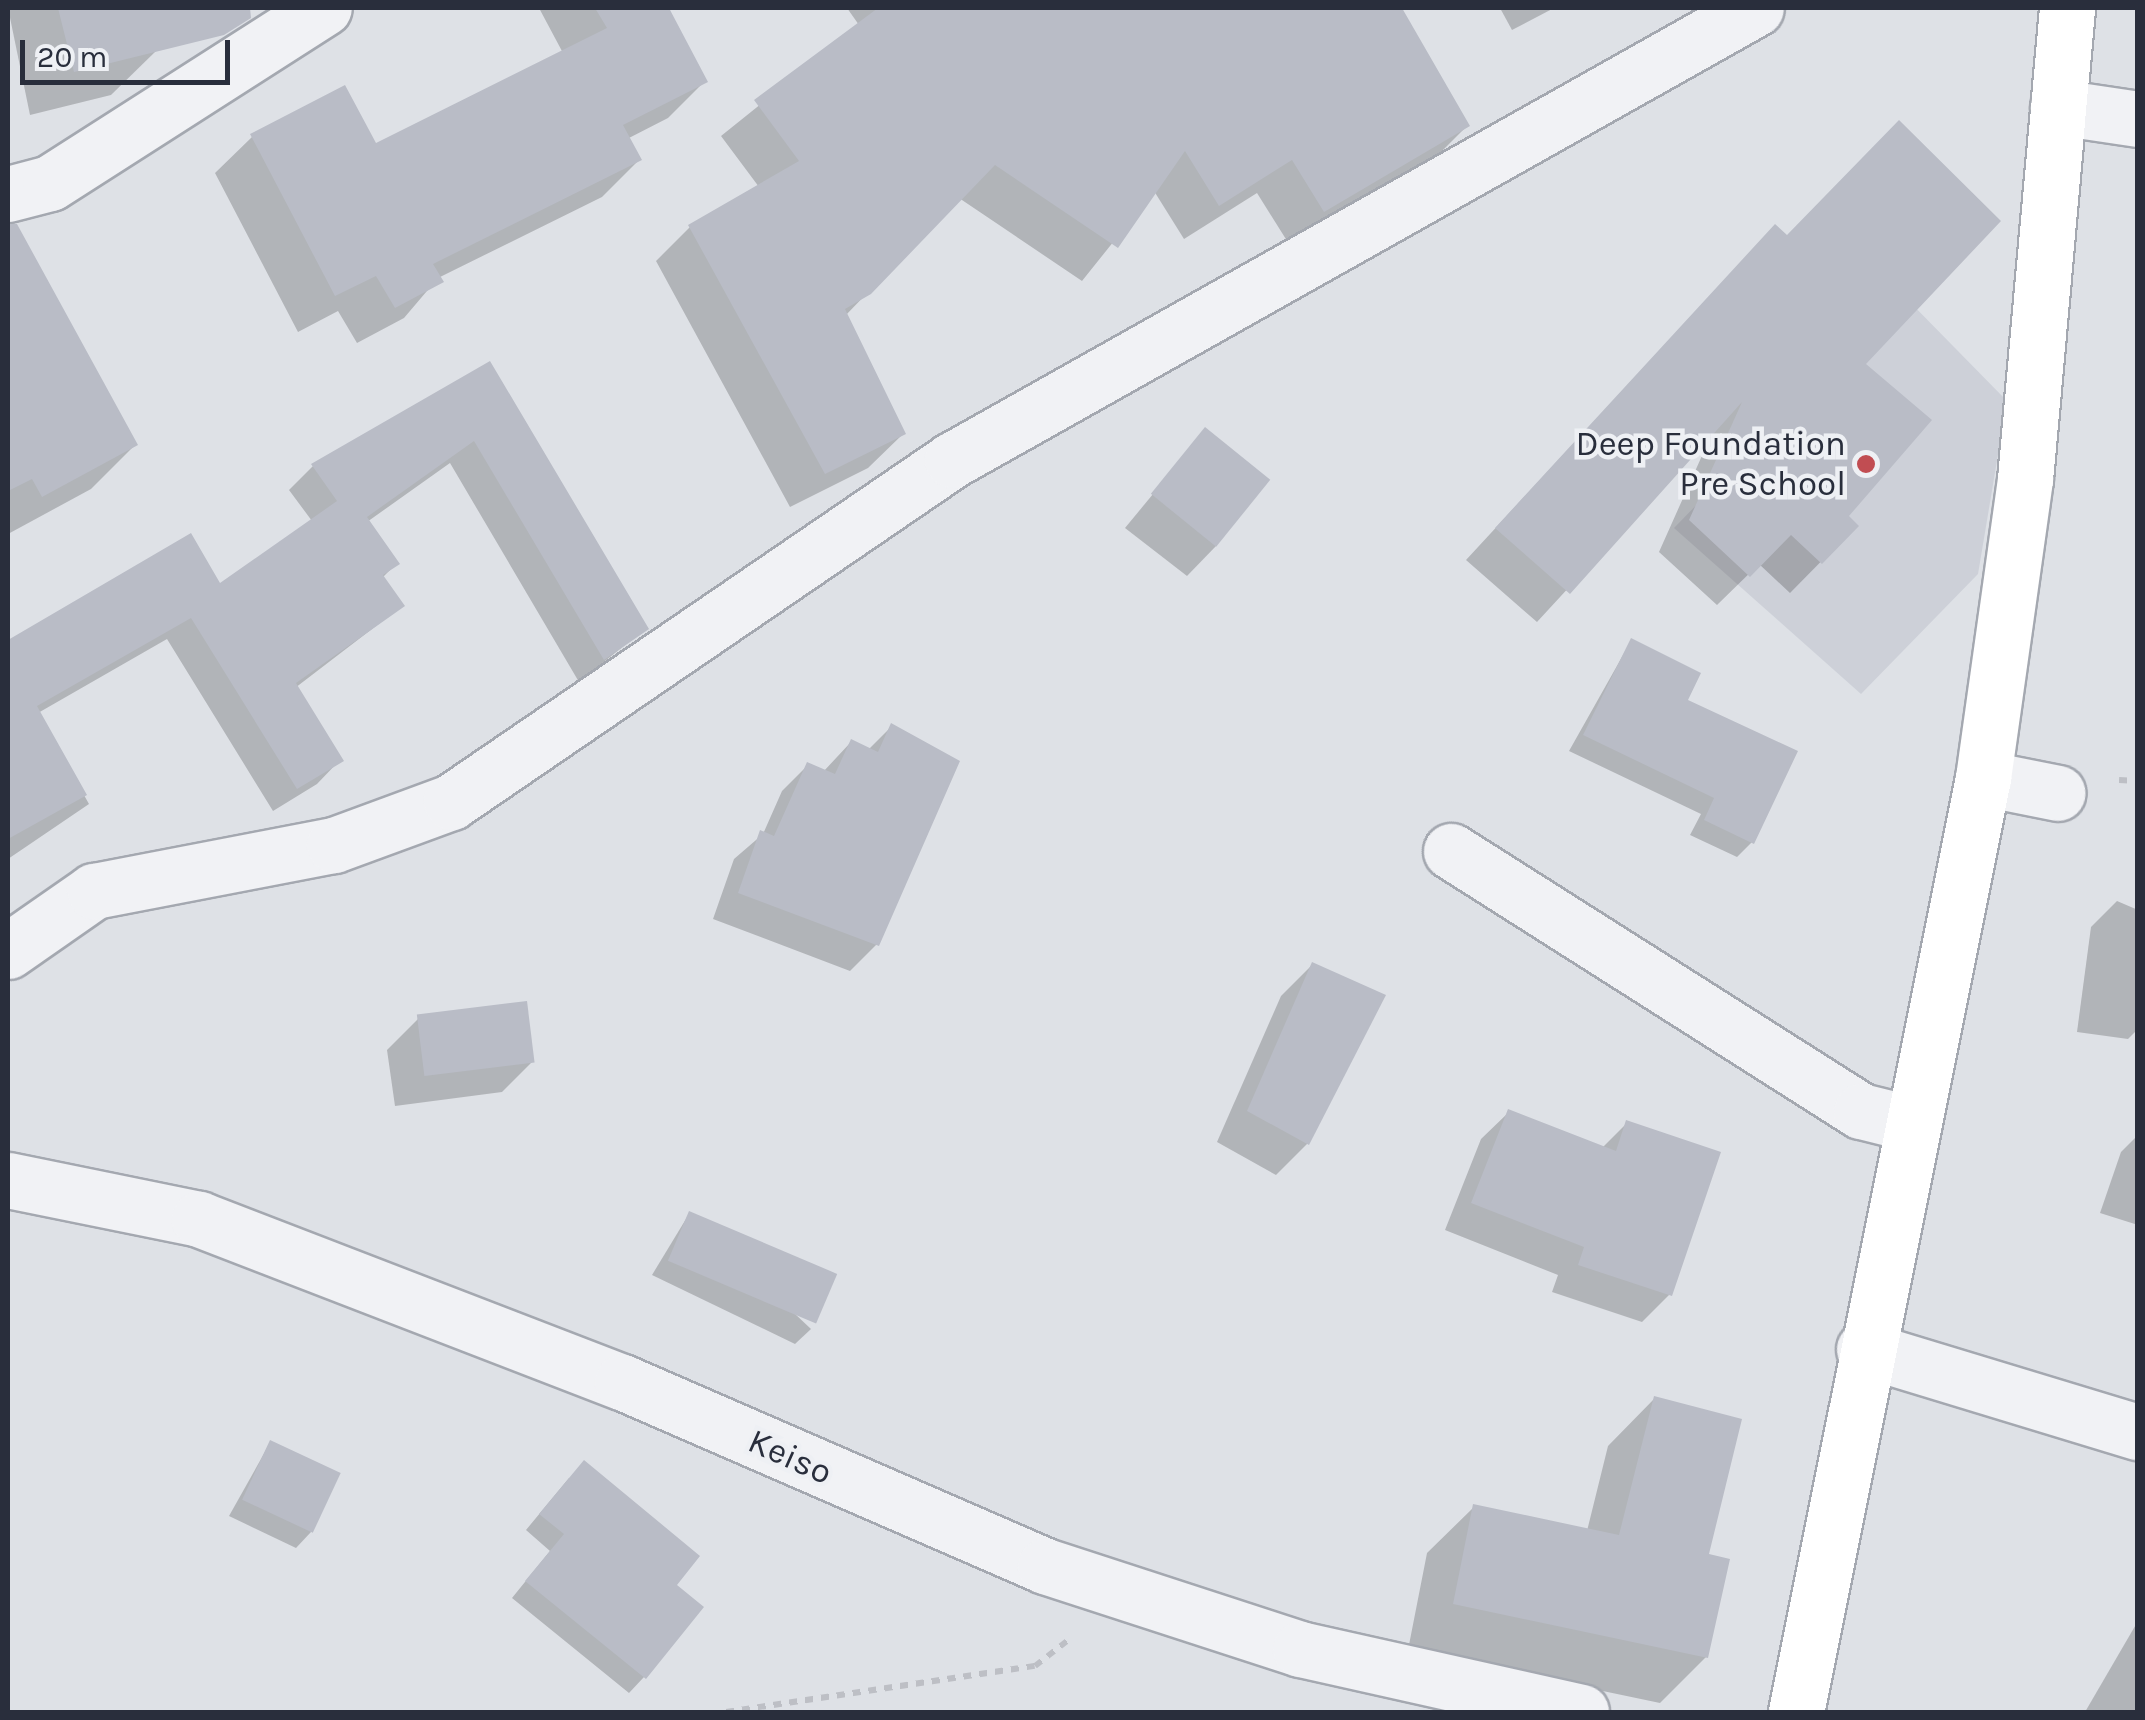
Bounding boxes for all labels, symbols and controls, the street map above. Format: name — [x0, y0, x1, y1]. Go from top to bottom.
scale bar — [25, 20, 235, 82]
text: 20 m — [37, 39, 107, 75]
place label: Deep Foundation Pre School — [1576, 423, 1846, 505]
marker: Deep Foundation Pre School — [1855, 453, 1877, 475]
street label: Keiso — [742, 1420, 838, 1494]

